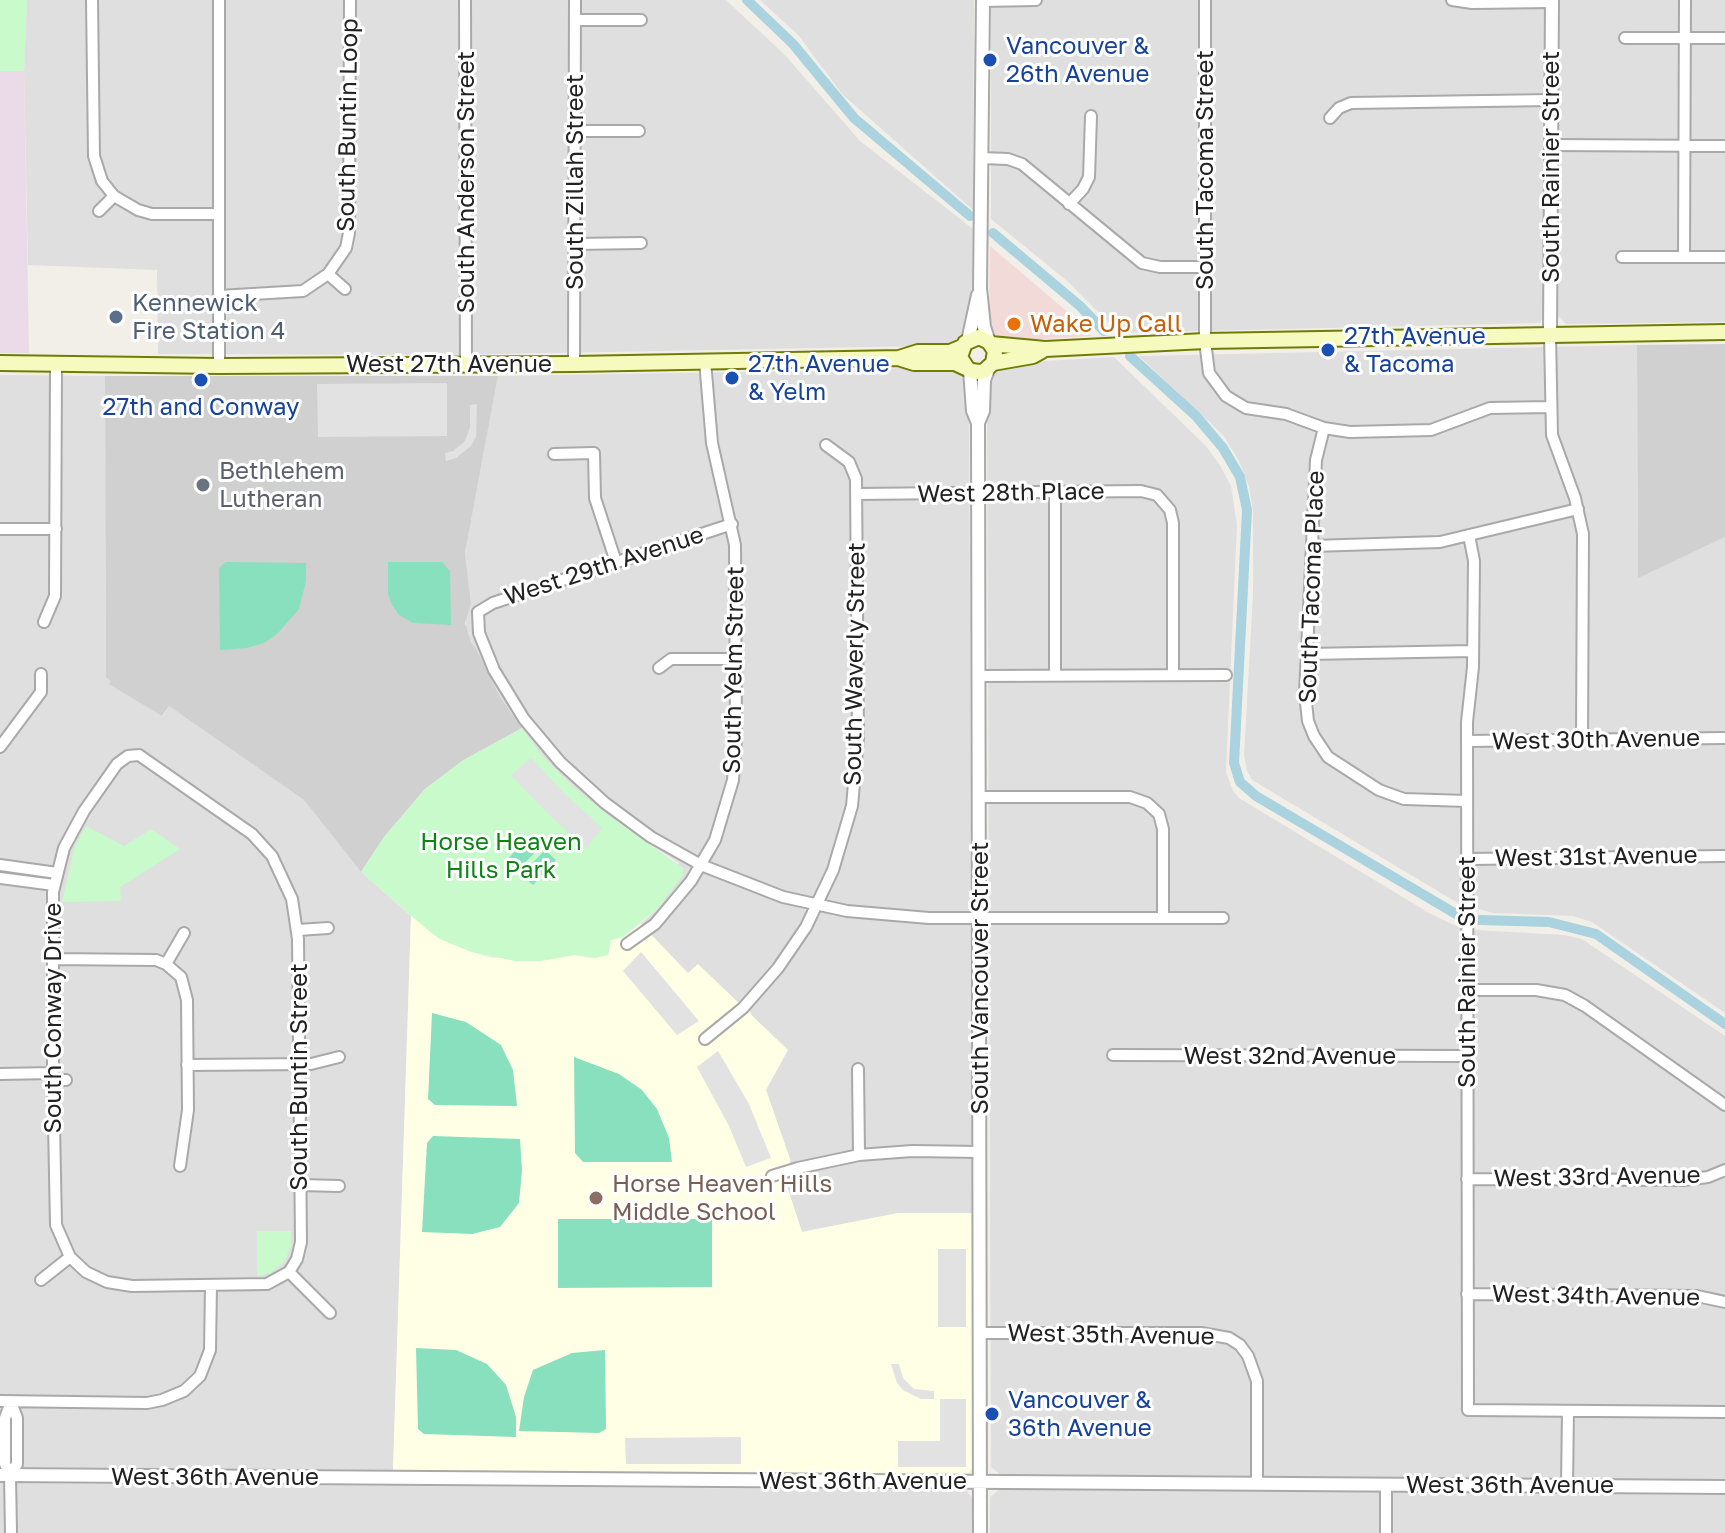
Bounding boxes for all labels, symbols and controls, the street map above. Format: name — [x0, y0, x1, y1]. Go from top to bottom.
street label: South Buntin Loop — [332, 18, 364, 232]
place label: Vancouver & 26th Avenue — [1006, 32, 1150, 88]
street label: South Tacoma Street — [1191, 50, 1219, 290]
street label: South Anderson Street — [452, 51, 480, 313]
marker: Vancouver & 26th Avenue — [981, 51, 999, 69]
street label: South Rainier Street — [1537, 51, 1565, 283]
street label: South Zillah Street — [561, 74, 589, 290]
place label: Kennewick Fire Station 4 — [132, 289, 285, 345]
marker: Kennewick Fire Station 4 — [107, 308, 125, 326]
place label: Wake Up Call — [1030, 310, 1182, 338]
marker: Wake Up Call — [1005, 315, 1023, 333]
place label: 27th Avenue & Tacoma — [1344, 322, 1486, 378]
marker: 27th Avenue & Tacoma — [1319, 341, 1337, 359]
street label: West 27th Avenue — [346, 350, 552, 378]
place label: 27th Avenue & Yelm — [748, 350, 890, 406]
marker: 27th Avenue & Yelm — [723, 369, 741, 387]
marker: 27th and Conway — [192, 371, 210, 389]
place label: 27th and Conway — [103, 393, 299, 421]
place label: Bethlehem Lutheran — [219, 457, 345, 513]
street label: South Tacoma Place — [1294, 470, 1330, 704]
marker: Bethlehem Lutheran — [194, 476, 212, 494]
street label: West 28th Place — [917, 477, 1105, 509]
street label: West 29th Avenue — [501, 520, 707, 612]
street label: South Waverly Street — [838, 542, 872, 786]
street label: South Yelm Street — [718, 566, 750, 774]
street label: West 30th Avenue — [1492, 724, 1700, 756]
park label: Horse Heaven Hills Park — [420, 828, 582, 884]
street label: West 31st Avenue — [1494, 841, 1698, 873]
street label: South Vancouver Street — [966, 842, 994, 1114]
street label: South Rainier Street — [1453, 856, 1481, 1088]
street label: South Conway Drive — [39, 903, 67, 1133]
street label: South Buntin Street — [285, 963, 313, 1191]
street label: West 32nd Avenue — [1184, 1042, 1396, 1070]
street label: West 33rd Avenue — [1493, 1161, 1701, 1193]
place label: Horse Heaven Hills Middle School — [612, 1170, 832, 1226]
marker: Horse Heaven Hills Middle School — [587, 1189, 605, 1207]
street label: West 34th Avenue — [1492, 1280, 1700, 1312]
street label: West 35th Avenue — [1007, 1319, 1215, 1351]
place label: Vancouver & 36th Avenue — [1008, 1386, 1152, 1442]
marker: Vancouver & 36th Avenue — [983, 1405, 1001, 1423]
street label: West 36th Avenue — [111, 1463, 319, 1491]
street label: West 36th Avenue — [759, 1467, 967, 1495]
street label: West 36th Avenue — [1406, 1471, 1614, 1499]

